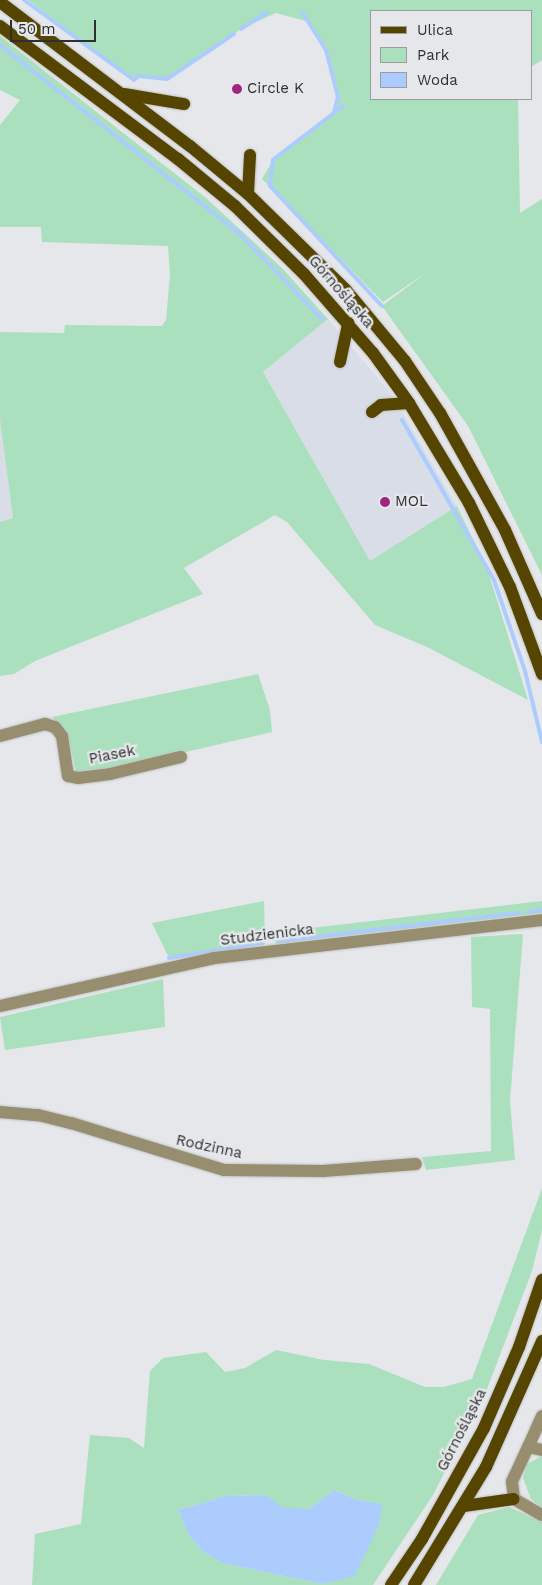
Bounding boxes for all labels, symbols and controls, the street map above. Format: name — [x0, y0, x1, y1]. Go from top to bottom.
scale bar — [12, 10, 99, 42]
legend — [370, 10, 532, 100]
text: 50 m — [18, 20, 55, 38]
text: Ulica — [417, 21, 453, 39]
text: Park — [417, 46, 449, 64]
text: Woda — [417, 71, 458, 89]
place label: Circle K — [247, 80, 304, 98]
marker: Circle K — [231, 83, 243, 95]
street label: Górnośląska — [305, 252, 377, 332]
place label: MOL — [395, 493, 428, 511]
marker: MOL — [379, 496, 391, 508]
street label: Piasek — [87, 742, 137, 768]
street label: Studzienicka — [219, 920, 315, 950]
street label: Rodzinna — [174, 1131, 244, 1163]
street label: Górnośląska — [434, 1386, 490, 1474]

